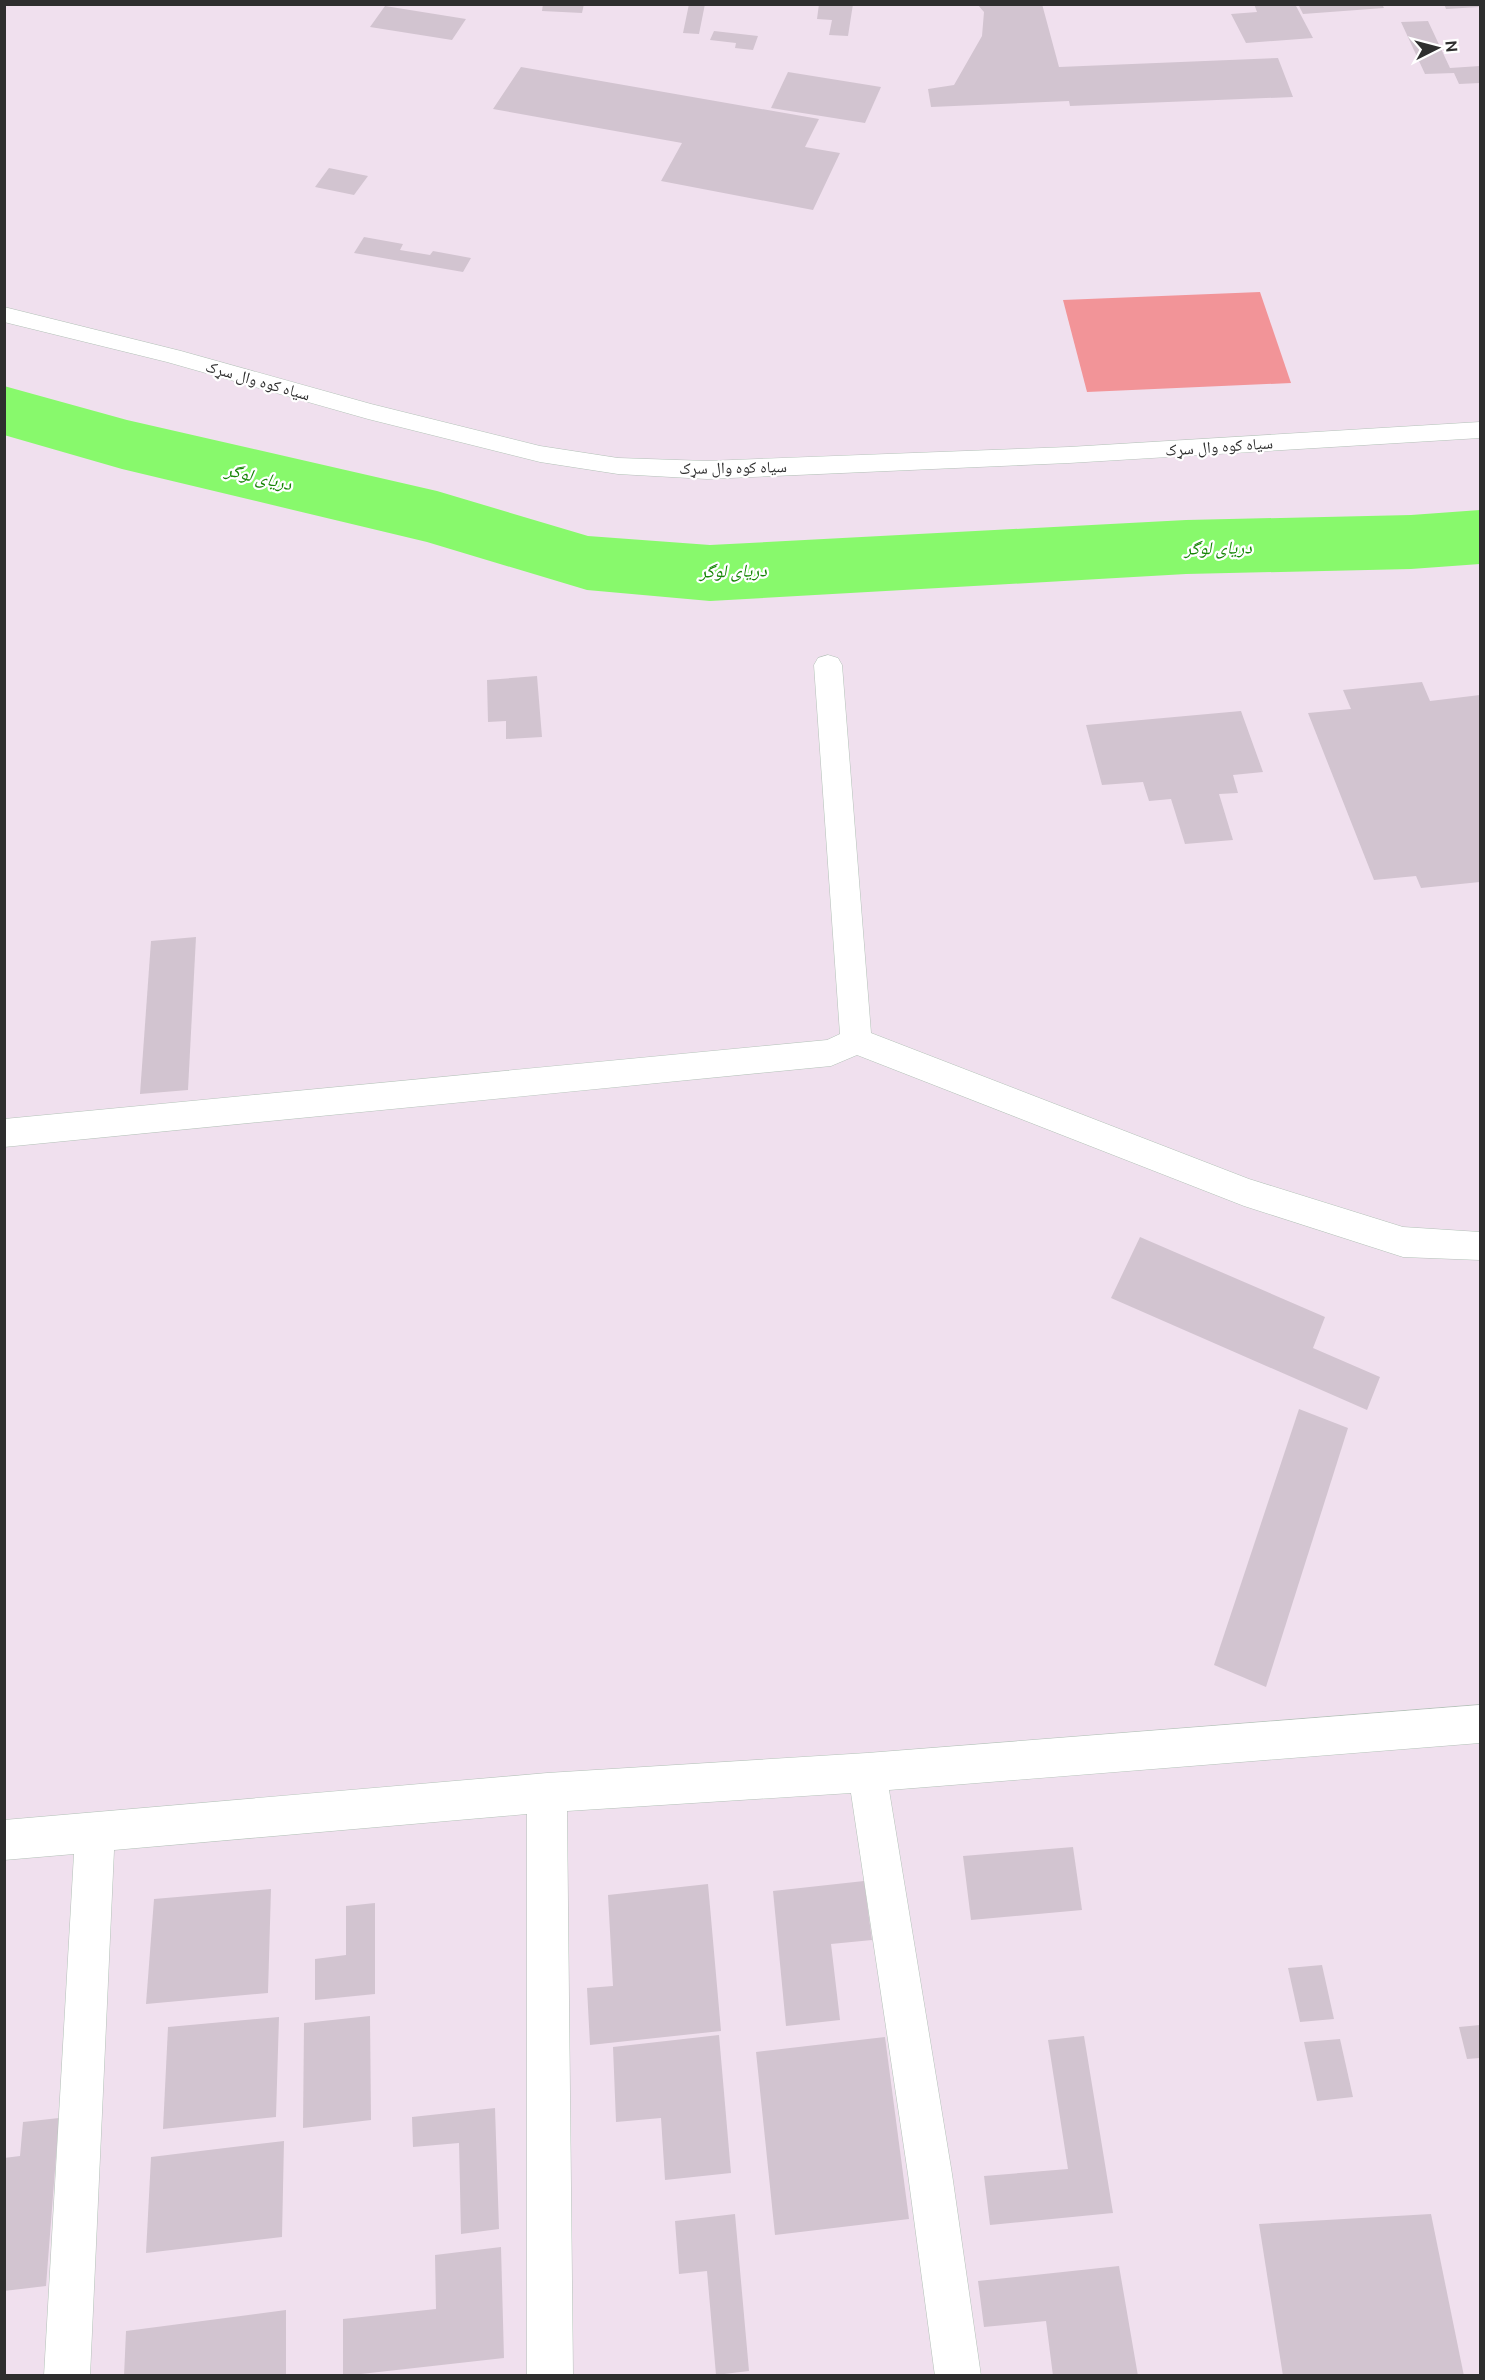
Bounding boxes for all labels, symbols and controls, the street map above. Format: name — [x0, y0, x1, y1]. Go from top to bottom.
north arrow — [1407, 18, 1467, 78]
text: N — [1442, 40, 1461, 53]
street label: سیاه کوه وال سړک — [203, 356, 312, 405]
street label: سیاه کوه وال سړک — [1165, 433, 1274, 461]
street label: سیاه کوه وال سړک — [679, 457, 787, 479]
water label: دریای لوگر — [221, 458, 295, 495]
water label: دریای لوگر — [1182, 536, 1252, 560]
water label: دریای لوگر — [697, 559, 767, 583]

